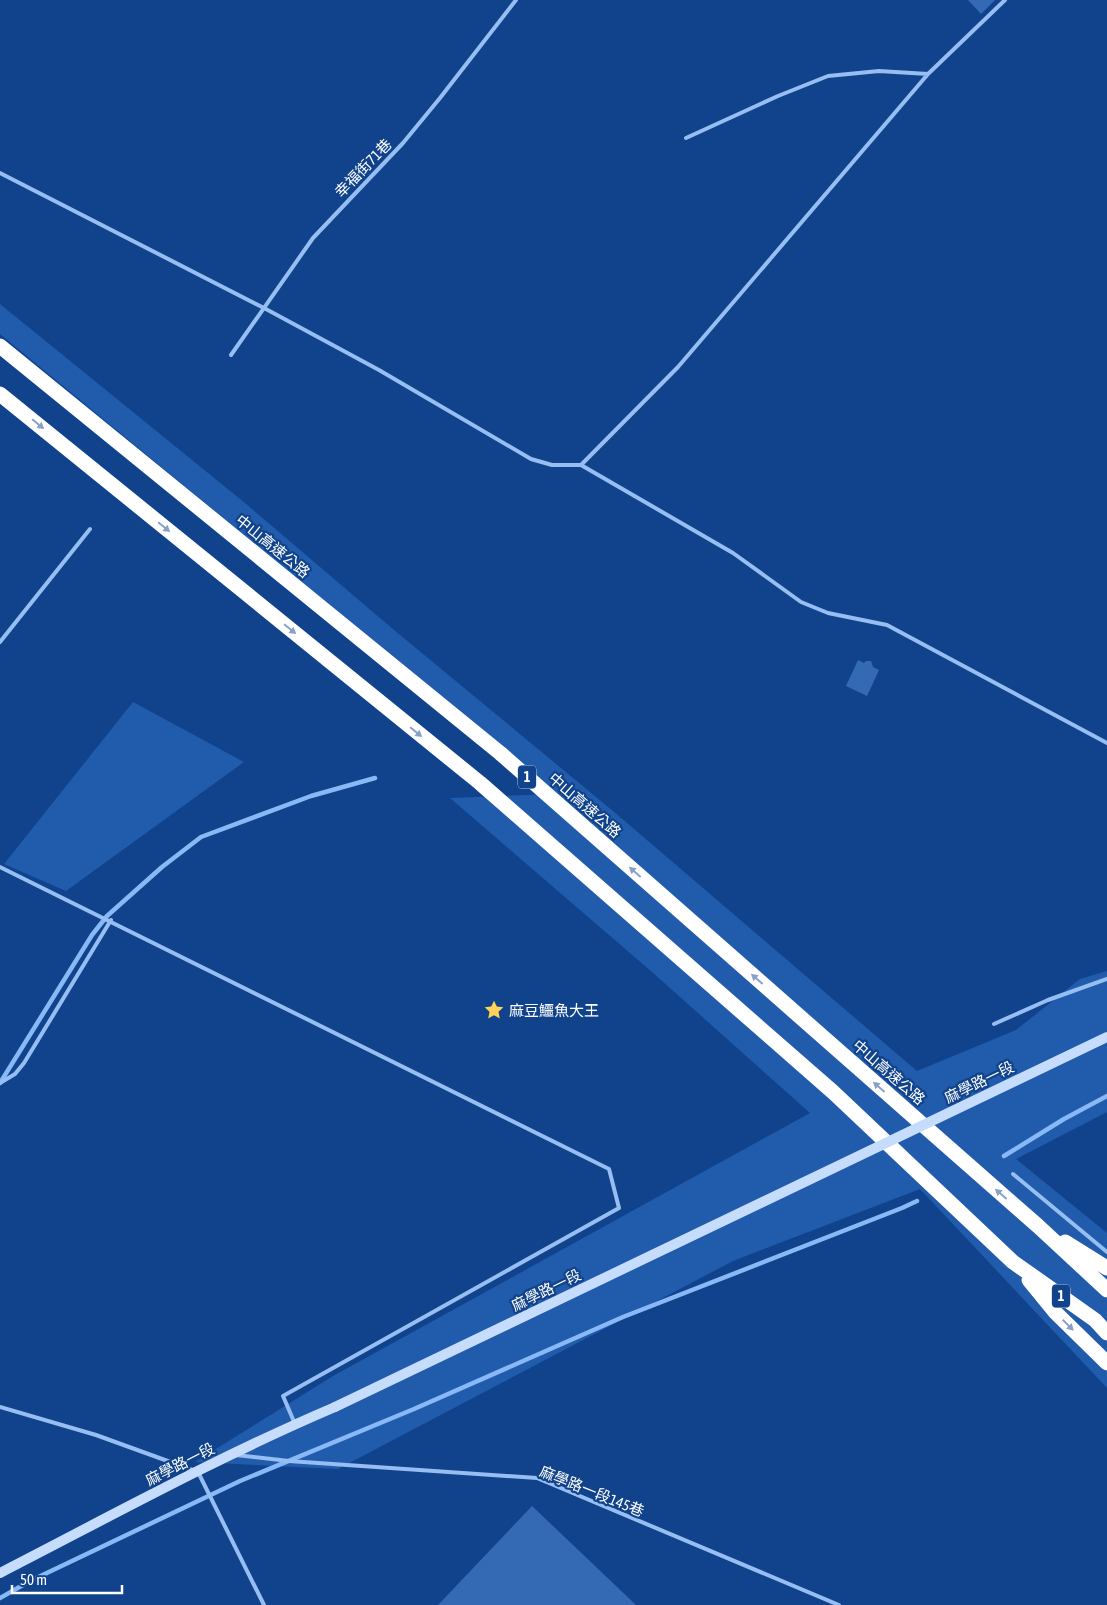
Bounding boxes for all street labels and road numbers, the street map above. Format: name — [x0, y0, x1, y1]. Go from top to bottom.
street label: 幸福街71巷 — [331, 135, 395, 201]
street label: 中山高速公路 — [233, 511, 313, 581]
road number: 1 — [518, 766, 536, 789]
street label: 中山高速公路 — [545, 769, 625, 841]
street label: 中山高速公路 — [849, 1036, 929, 1108]
street label: 麻學路一段 — [942, 1058, 1016, 1106]
street label: 麻學路一段 — [509, 1266, 583, 1314]
road number: 1 — [1052, 1284, 1070, 1308]
street label: 麻學路一段 — [143, 1439, 217, 1489]
street label: 麻學路一段145巷 — [537, 1462, 647, 1520]

